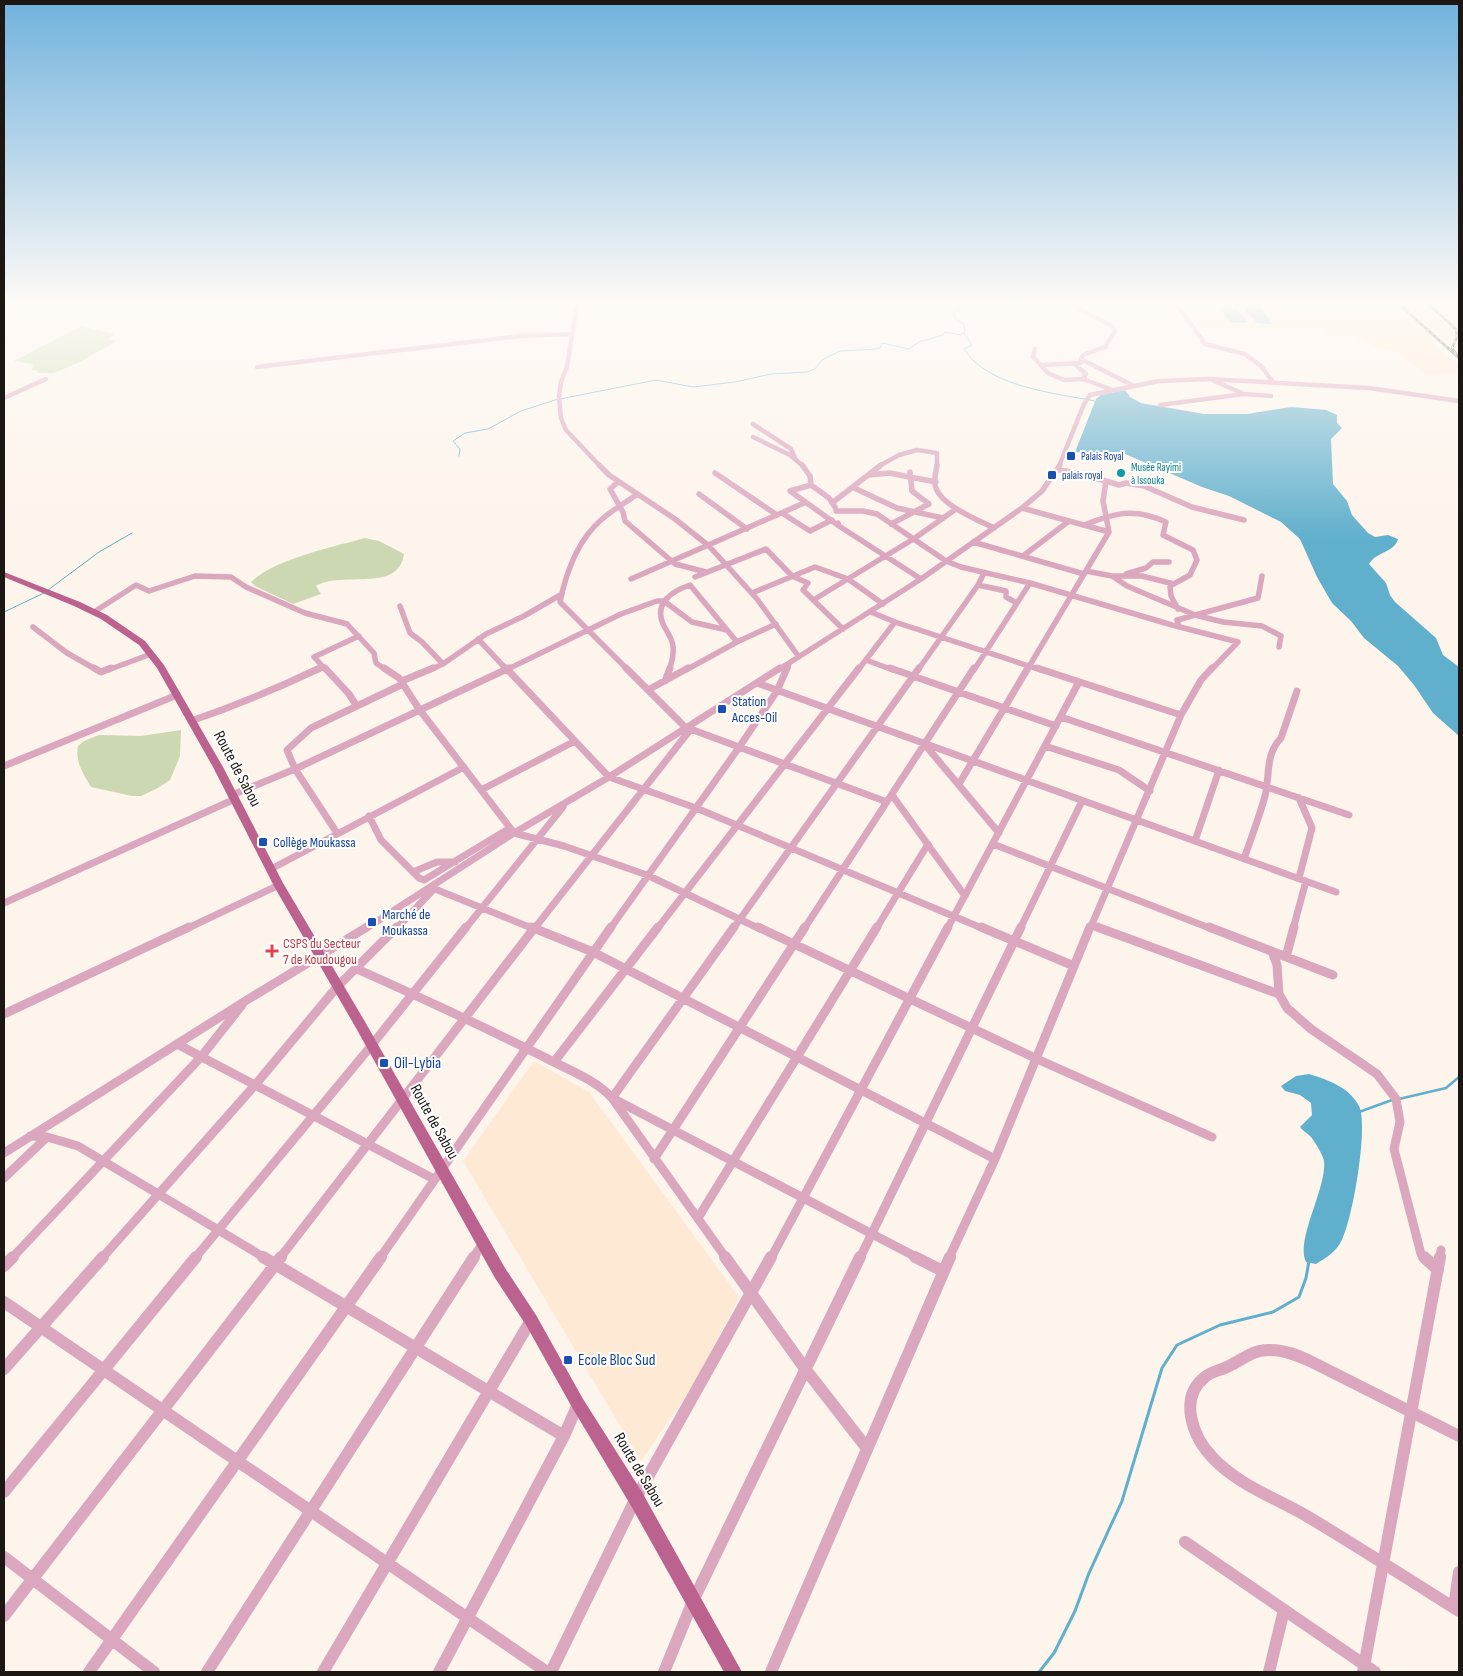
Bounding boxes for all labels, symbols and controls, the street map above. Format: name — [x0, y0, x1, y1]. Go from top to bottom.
marker: Palais Royal — [1065, 450, 1077, 462]
place label: Palais Royal — [1081, 450, 1124, 463]
place label: Musée Rayimi à Issouka — [1131, 461, 1181, 487]
marker: Musée Rayimi à Issouka — [1115, 467, 1127, 479]
marker: palais royal — [1046, 469, 1058, 481]
place label: palais royal — [1062, 469, 1103, 482]
place label: Station Acces-Oil — [731, 693, 777, 726]
marker: Station Acces-Oil — [716, 703, 728, 715]
street label: Route de Sabou — [209, 728, 265, 810]
place label: Collège Moukassa — [273, 834, 356, 851]
marker: Collège Moukassa — [257, 836, 269, 848]
place label: Marché de Moukassa — [382, 906, 430, 939]
marker: Marché de Moukassa — [366, 916, 378, 928]
place label: CSPS du Secteur 7 de Koudougou — [283, 935, 361, 968]
marker: CSPS du Secteur 7 de Koudougou — [265, 944, 279, 958]
place label: Oil-Lybia — [394, 1054, 441, 1073]
marker: Oil-Lybia — [378, 1057, 390, 1069]
street label: Route de Sabou — [406, 1081, 462, 1163]
place label: Ecole Bloc Sud — [578, 1351, 655, 1370]
marker: Ecole Bloc Sud — [562, 1354, 574, 1366]
street label: Route de Sabou — [610, 1430, 668, 1510]

